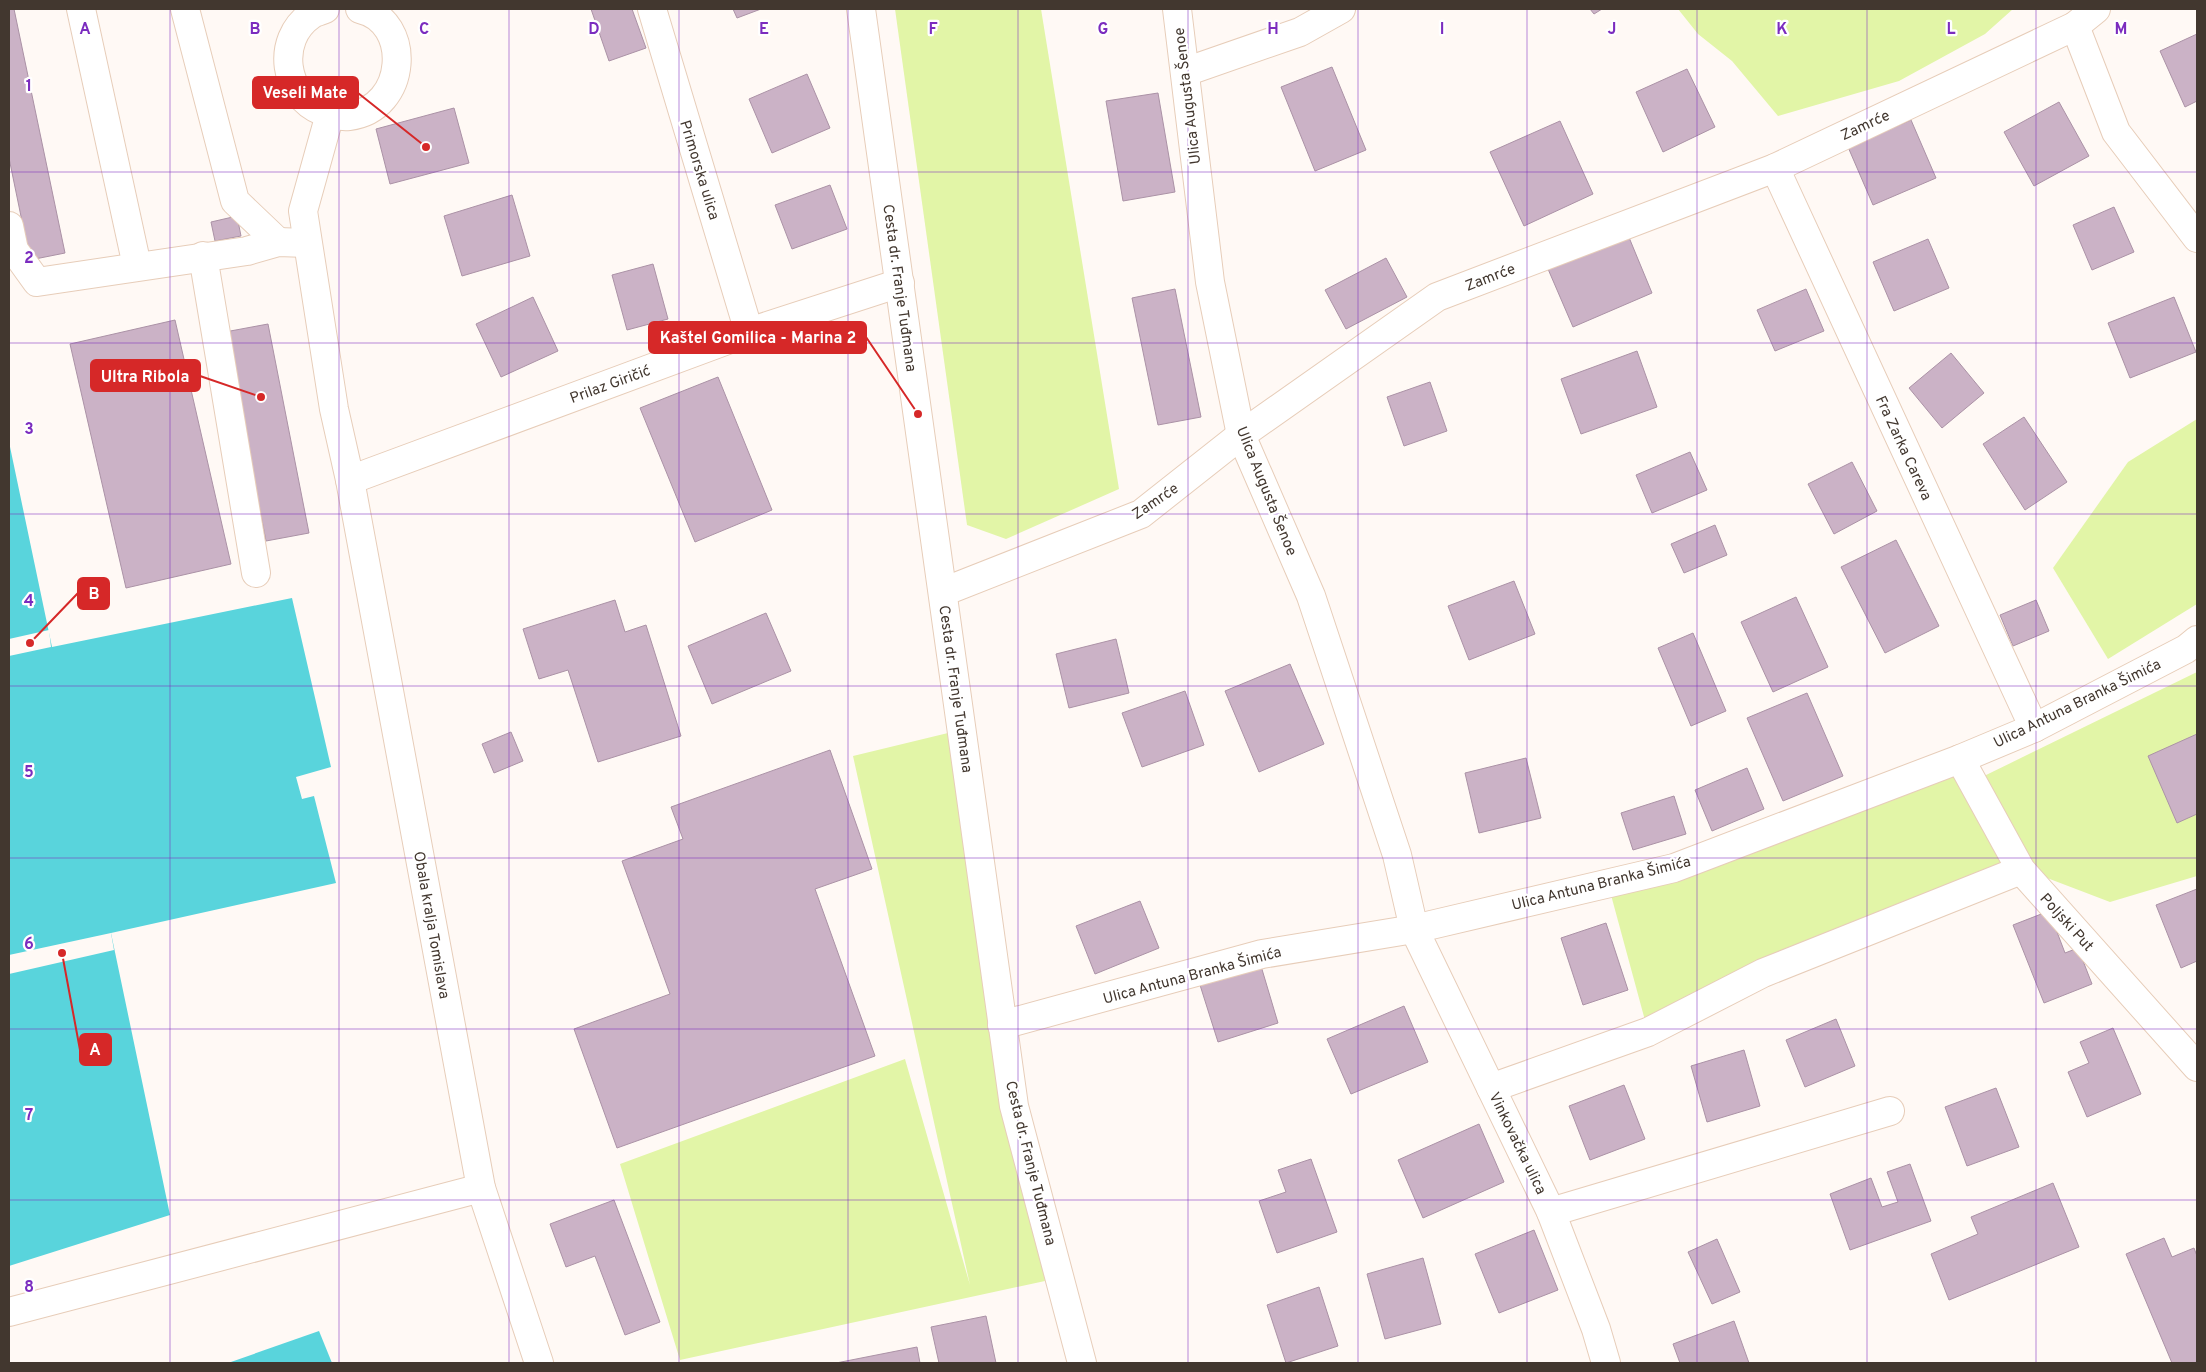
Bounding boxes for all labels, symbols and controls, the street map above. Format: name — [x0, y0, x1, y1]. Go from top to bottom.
text: A — [79, 20, 91, 40]
text: B — [249, 20, 261, 40]
text: C — [419, 20, 429, 40]
text: D — [588, 20, 600, 40]
text: E — [759, 20, 769, 40]
text: F — [928, 20, 938, 40]
text: G — [1098, 20, 1108, 40]
text: H — [1267, 20, 1279, 40]
text: I — [1440, 20, 1444, 40]
text: J — [1608, 20, 1616, 40]
text: K — [1776, 20, 1788, 40]
text: L — [1946, 20, 1956, 40]
text: M — [2115, 20, 2127, 40]
street label: Ulica Augusta Šenoe — [1169, 26, 1206, 166]
text: 1 — [26, 77, 32, 97]
callout: Veseli Mate — [253, 77, 358, 108]
text: Veseli Mate — [263, 84, 347, 104]
street label: Zamrće — [1838, 107, 1893, 146]
street label: Primorska ulica — [674, 118, 723, 223]
street label: Cesta dr. Franje Tuđmana — [877, 203, 920, 373]
text: 2 — [24, 249, 34, 269]
street label: Zamrće — [1463, 260, 1518, 297]
callout: Kaštel Gomilica - Marina 2 — [649, 322, 866, 353]
text: Kaštel Gomilica - Marina 2 — [660, 329, 856, 349]
callout: Ultra Ribola — [91, 360, 200, 391]
street label: Prilaz Giričić — [568, 362, 654, 409]
text: Ultra Ribola — [101, 368, 189, 388]
street label: Fra Zarka Careva — [1870, 393, 1935, 504]
text: 3 — [24, 420, 34, 440]
street label: Ulica Augusta Šenoe — [1231, 423, 1302, 559]
street label: Zamrće — [1129, 480, 1183, 525]
callout: B — [78, 578, 109, 609]
text: B — [88, 585, 100, 605]
text: 4 — [24, 592, 34, 612]
street label: Cesta dr. Franje Tuđmana — [933, 604, 976, 774]
street label: Ulica Antuna Branka Šimića — [1990, 654, 2164, 753]
text: 5 — [24, 763, 34, 783]
street label: Obala kralja Tomislava — [408, 850, 453, 1001]
street label: Ulica Antuna Branka Šimića — [1509, 851, 1693, 916]
street label: Poljski Put — [2035, 890, 2097, 956]
text: 6 — [24, 935, 34, 955]
street label: Ulica Antuna Branka Šimića — [1101, 942, 1284, 1009]
callout: A — [80, 1034, 111, 1065]
text: A — [89, 1041, 101, 1061]
street label: Cesta dr. Franje Tuđmana — [1000, 1079, 1059, 1248]
street label: Vinkovačka ulica — [1484, 1089, 1550, 1198]
text: 7 — [25, 1106, 33, 1126]
text: 8 — [24, 1278, 34, 1298]

